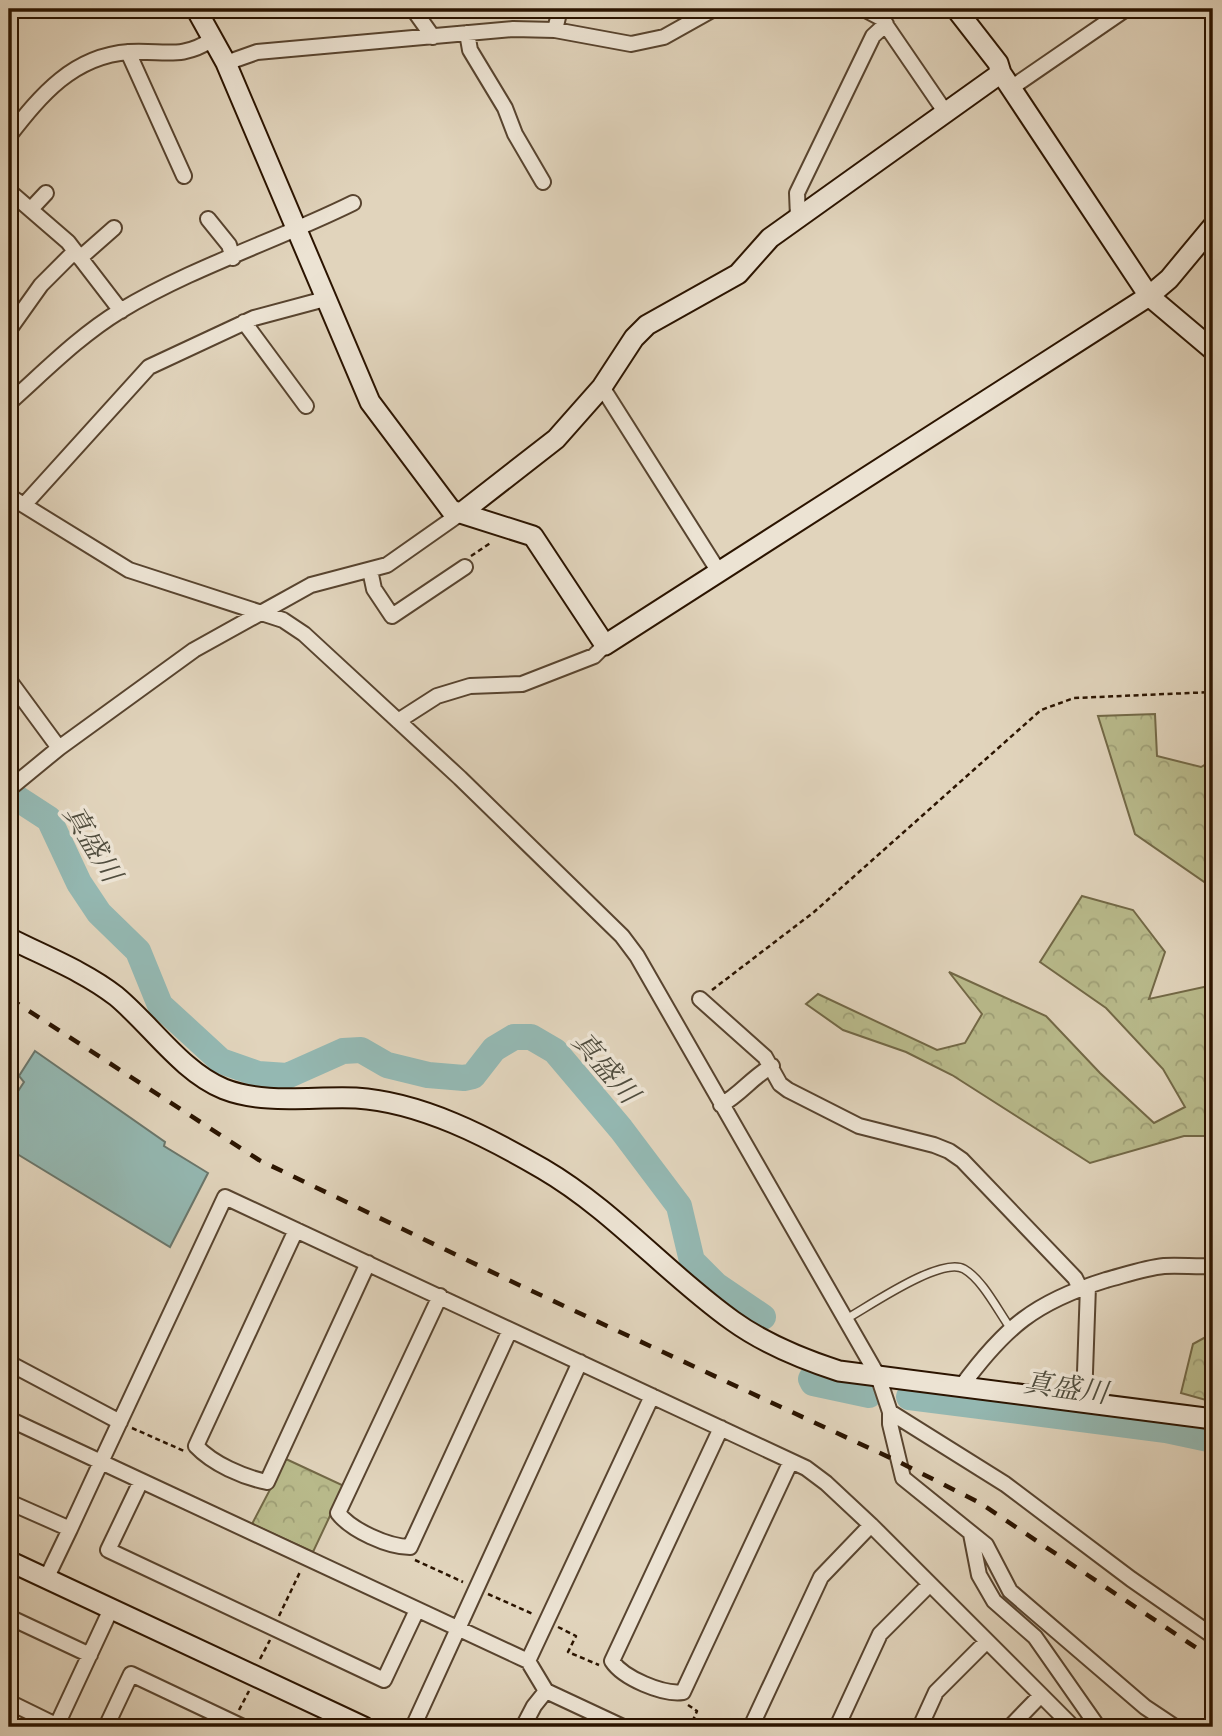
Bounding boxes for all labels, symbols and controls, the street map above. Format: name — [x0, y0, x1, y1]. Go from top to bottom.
water label: 真盛川 — [56, 798, 131, 891]
water label: 真盛川 — [565, 1024, 648, 1113]
water label: 真盛川 — [1022, 1364, 1113, 1411]

